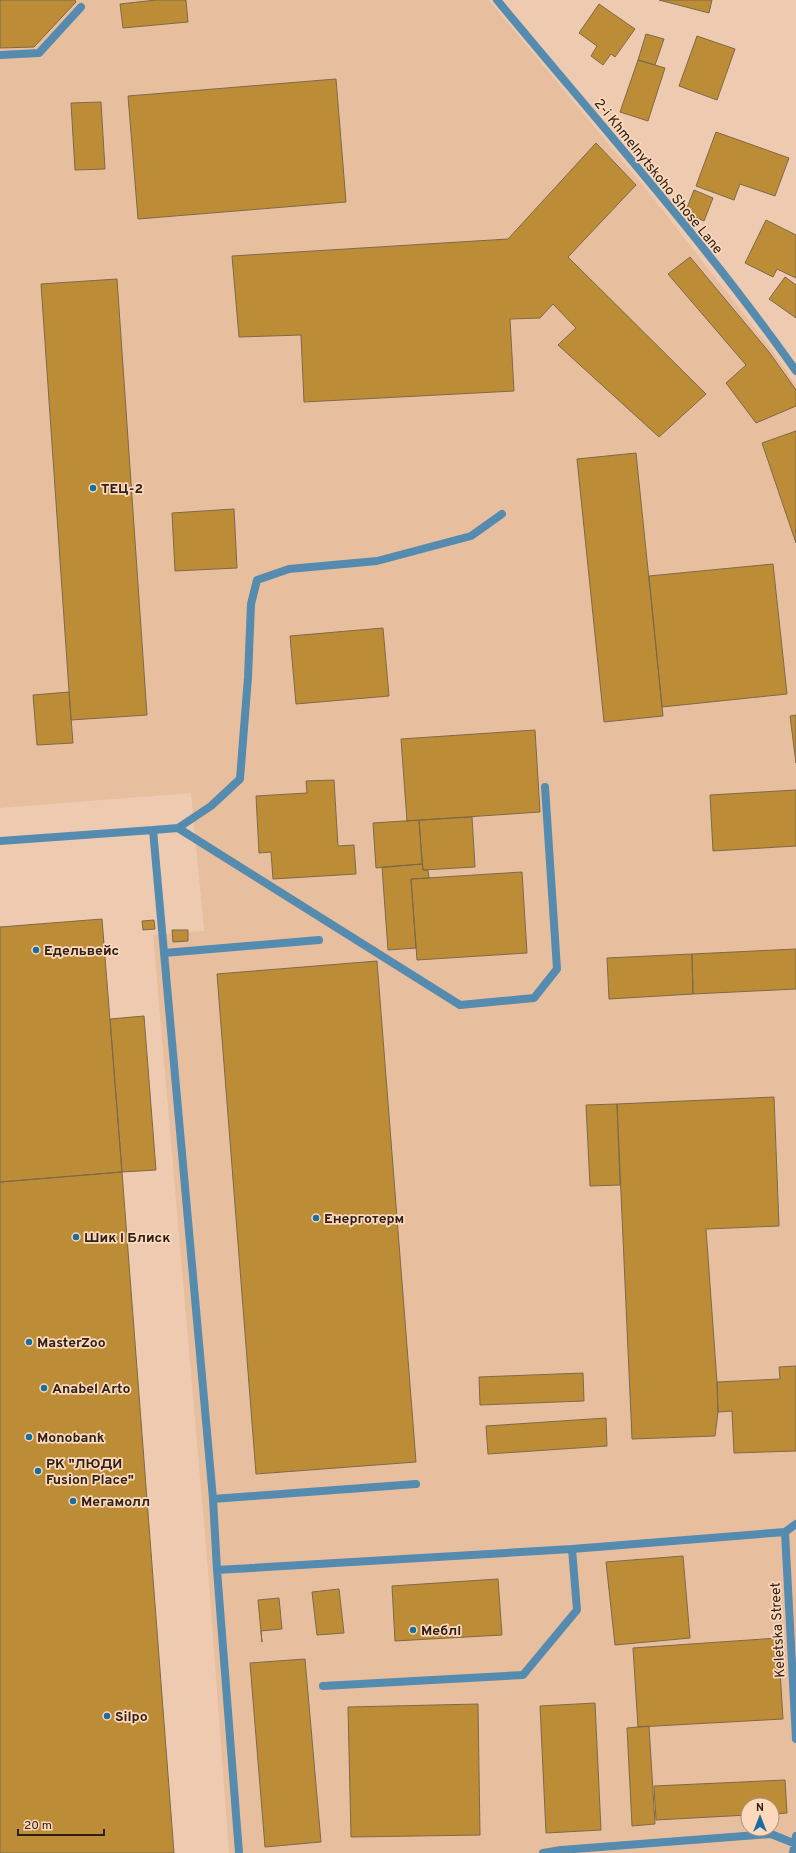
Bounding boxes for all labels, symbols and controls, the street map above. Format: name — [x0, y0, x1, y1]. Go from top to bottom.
street label: 2-i Khmelnytskoho Shose Lane — [590, 96, 726, 258]
place label: ТЕЦ-2 — [101, 481, 143, 498]
marker: ТЕЦ-2 — [88, 483, 98, 493]
place label: Едельвейс — [44, 943, 119, 960]
marker: Едельвейс — [31, 945, 41, 955]
place label: Енерготерм — [324, 1211, 404, 1228]
marker: Енерготерм — [311, 1213, 321, 1223]
place label: Шик і Блиск — [84, 1230, 170, 1247]
marker: Шик і Блиск — [71, 1232, 81, 1242]
place label: MasterZoo — [37, 1335, 106, 1352]
marker: MasterZoo — [24, 1337, 34, 1347]
place label: Anabel Arto — [52, 1381, 130, 1398]
marker: Anabel Arto — [39, 1383, 49, 1393]
place label: Monobank — [37, 1430, 105, 1447]
marker: Monobank — [24, 1432, 34, 1442]
place label: РК "ЛЮДИ Fusion Place" — [46, 1456, 134, 1489]
marker: РК "ЛЮДИ Fusion Place" — [33, 1466, 43, 1476]
place label: Мегамолл — [81, 1494, 150, 1511]
marker: Мегамолл — [68, 1496, 78, 1506]
street label: Keletska Street — [768, 1582, 789, 1678]
place label: Меблі — [421, 1623, 461, 1640]
marker: Меблі — [408, 1625, 418, 1635]
place label: Silpo — [115, 1709, 148, 1726]
marker: Silpo — [102, 1711, 112, 1721]
north arrow — [740, 1797, 780, 1837]
text: N — [756, 1801, 764, 1815]
scale bar — [18, 1811, 104, 1837]
text: 20 m — [24, 1818, 52, 1834]

